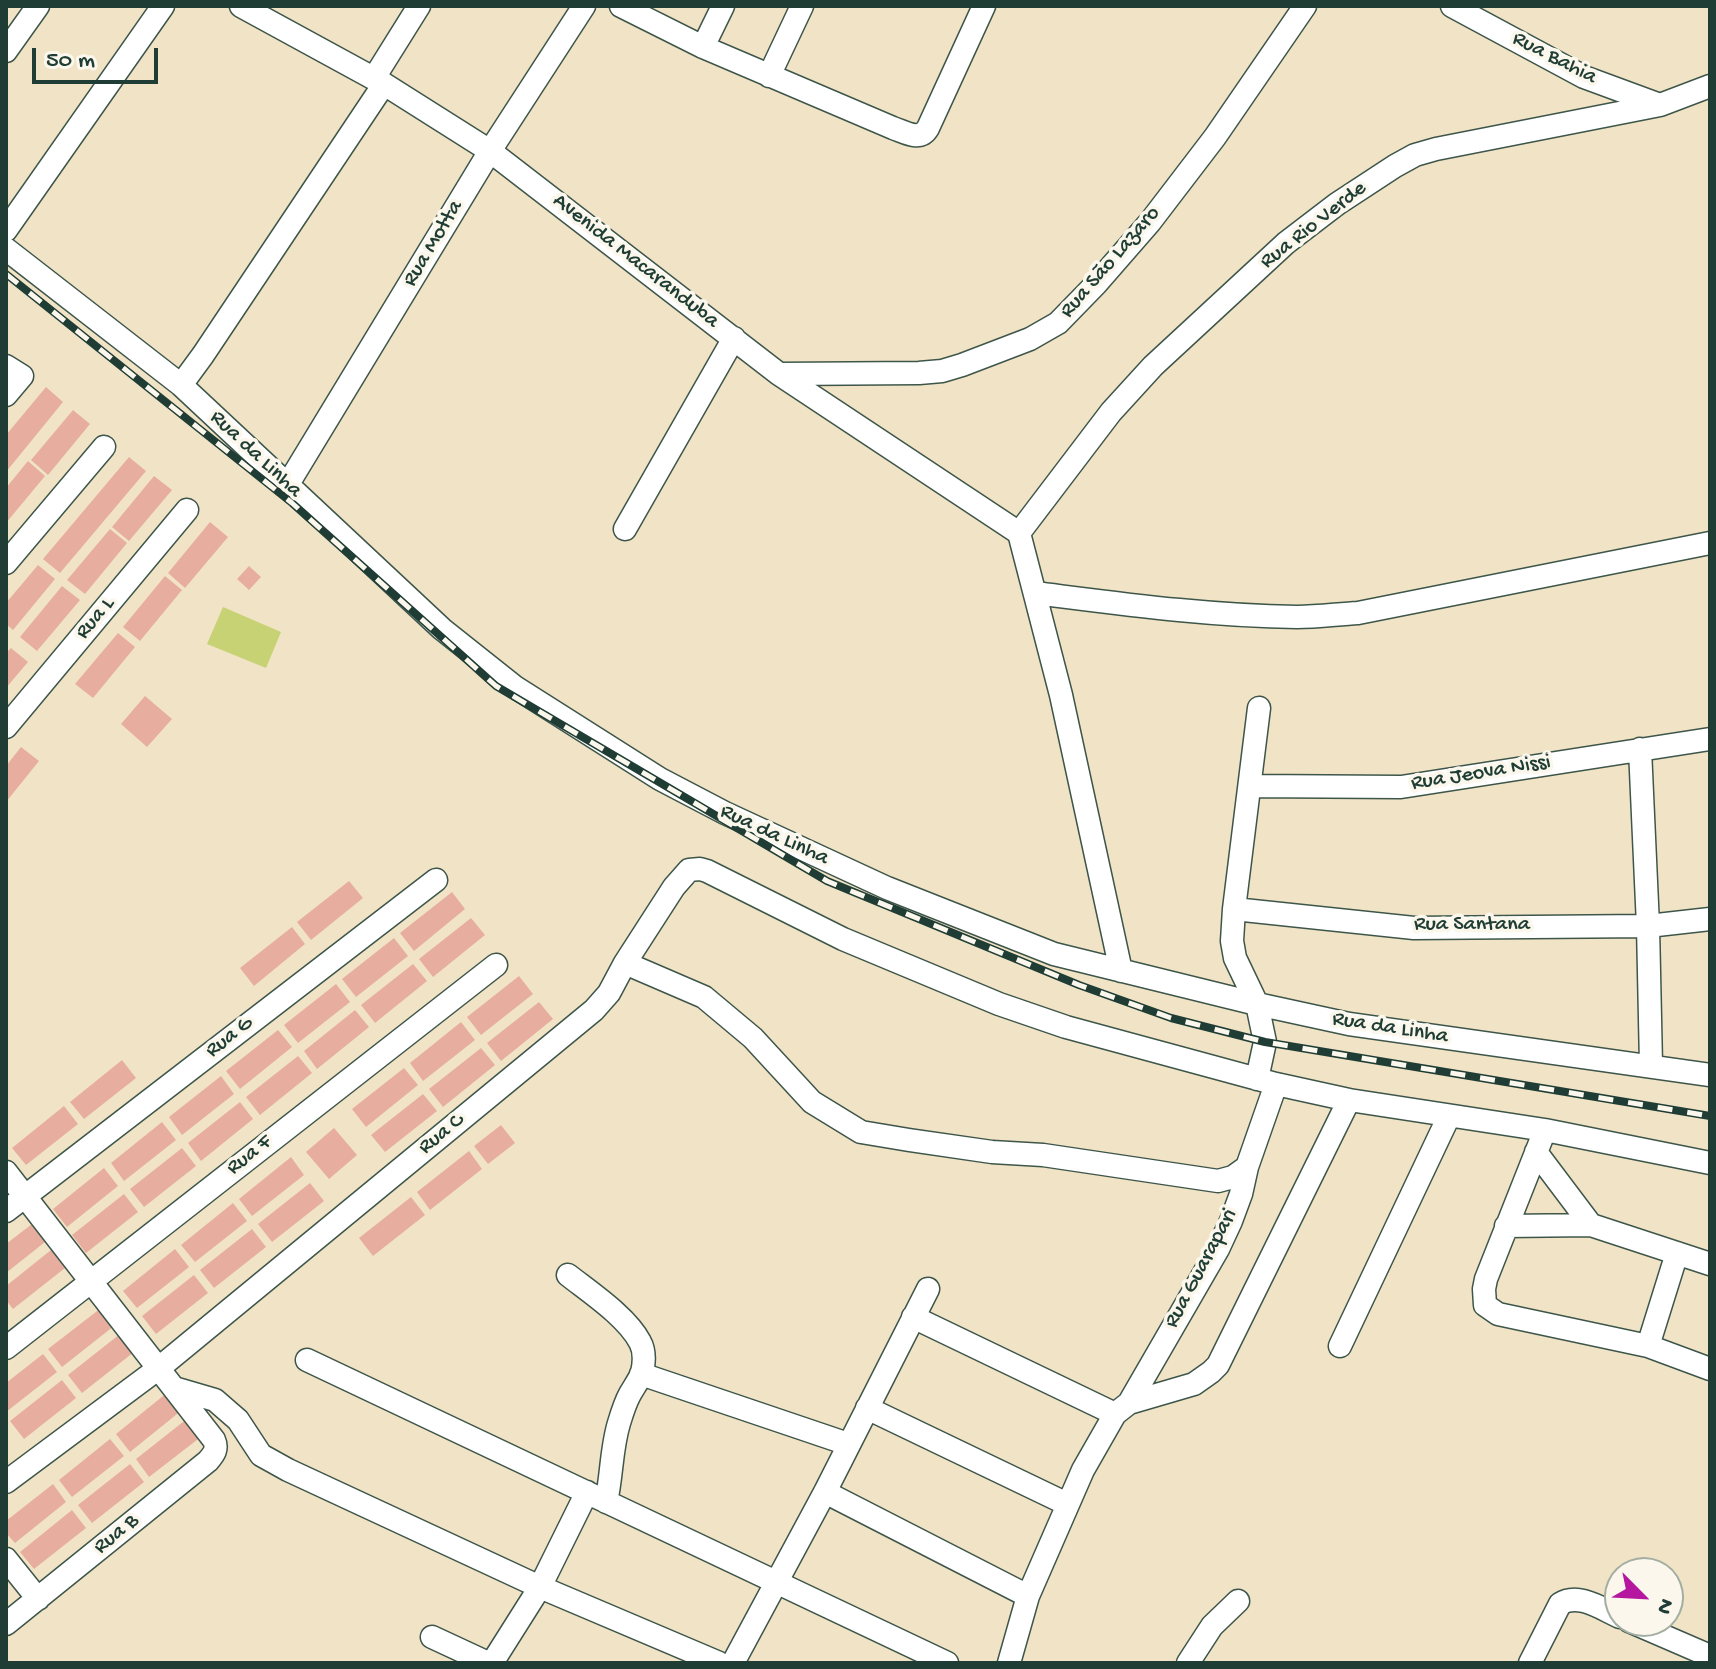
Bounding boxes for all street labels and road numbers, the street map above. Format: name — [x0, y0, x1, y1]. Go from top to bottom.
street label: Rua Bahia — [1507, 26, 1601, 92]
street label: Rua Rio Verde — [1256, 176, 1372, 276]
street label: Avenida Macaranduba — [546, 189, 724, 335]
street label: Rua Motta — [398, 196, 470, 292]
street label: Rua São Lazaro — [1055, 202, 1167, 324]
street label: Rua da Linha — [203, 405, 307, 505]
street label: Rua L — [71, 592, 121, 646]
street label: Rua Jeova Nissi — [1409, 750, 1553, 798]
street label: Rua da Linha — [715, 799, 833, 873]
street label: Rua Santana — [1414, 913, 1530, 939]
street label: Rua da Linha — [1330, 1007, 1450, 1051]
street label: Rua G — [201, 1011, 259, 1065]
street label: Rua C — [414, 1109, 470, 1161]
street label: Rua F — [222, 1130, 278, 1182]
street label: Rua Guarapari — [1160, 1205, 1244, 1333]
street label: Rua B — [89, 1509, 145, 1561]

